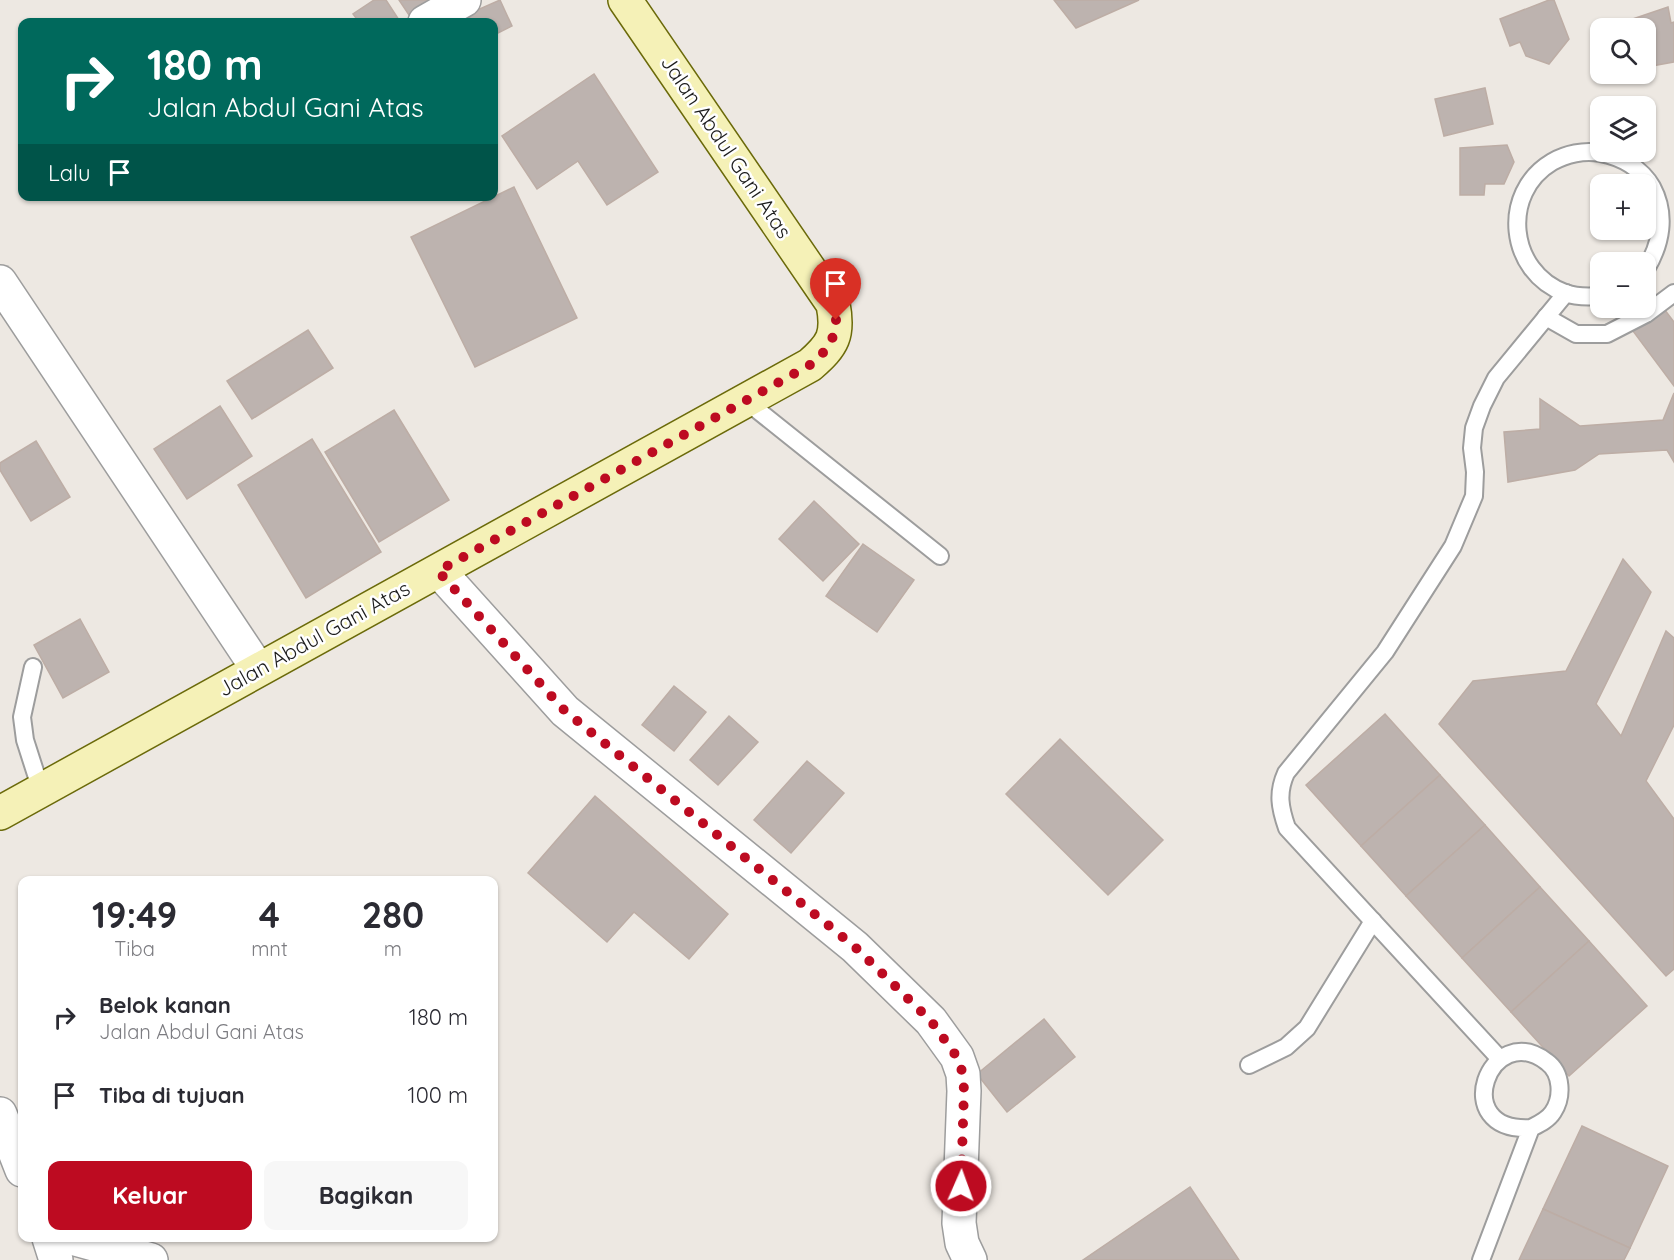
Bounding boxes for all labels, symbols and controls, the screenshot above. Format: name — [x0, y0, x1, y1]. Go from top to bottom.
map controls — [1590, 18, 1656, 318]
button: search — [1590, 18, 1656, 84]
text: 180 m — [147, 38, 263, 91]
icon: right — [48, 42, 126, 120]
street label: Jalan Abdul Gani Atas — [656, 50, 798, 243]
text: Jalan Abdul Gani Atas — [147, 90, 424, 124]
button: layers — [1590, 96, 1656, 162]
icon: arrive — [103, 156, 136, 189]
text: Lalu — [48, 159, 91, 187]
button: + — [1590, 174, 1656, 240]
button: − — [1590, 252, 1656, 318]
pin — [810, 258, 861, 320]
icon: arrive — [819, 267, 852, 300]
street label: Jalan Abdul Gani Atas — [213, 575, 414, 702]
text: 19:49 — [92, 892, 177, 937]
text: 4 — [259, 892, 280, 937]
text: 280 — [362, 892, 424, 937]
text: Tiba — [114, 936, 155, 961]
text: mnt — [251, 936, 288, 961]
text: m — [384, 936, 402, 961]
text: Belok kanan — [99, 991, 231, 1019]
icon: right — [48, 1001, 81, 1034]
text: 180 m — [409, 1003, 468, 1031]
text: Jalan Abdul Gani Atas — [99, 1019, 304, 1044]
icon: arrive — [48, 1079, 81, 1112]
text: Tiba di tujuan — [99, 1081, 245, 1109]
text: 100 m — [408, 1081, 468, 1109]
position arrow — [929, 1154, 993, 1218]
button: Keluar — [48, 1161, 252, 1230]
button: Bagikan — [264, 1161, 468, 1230]

